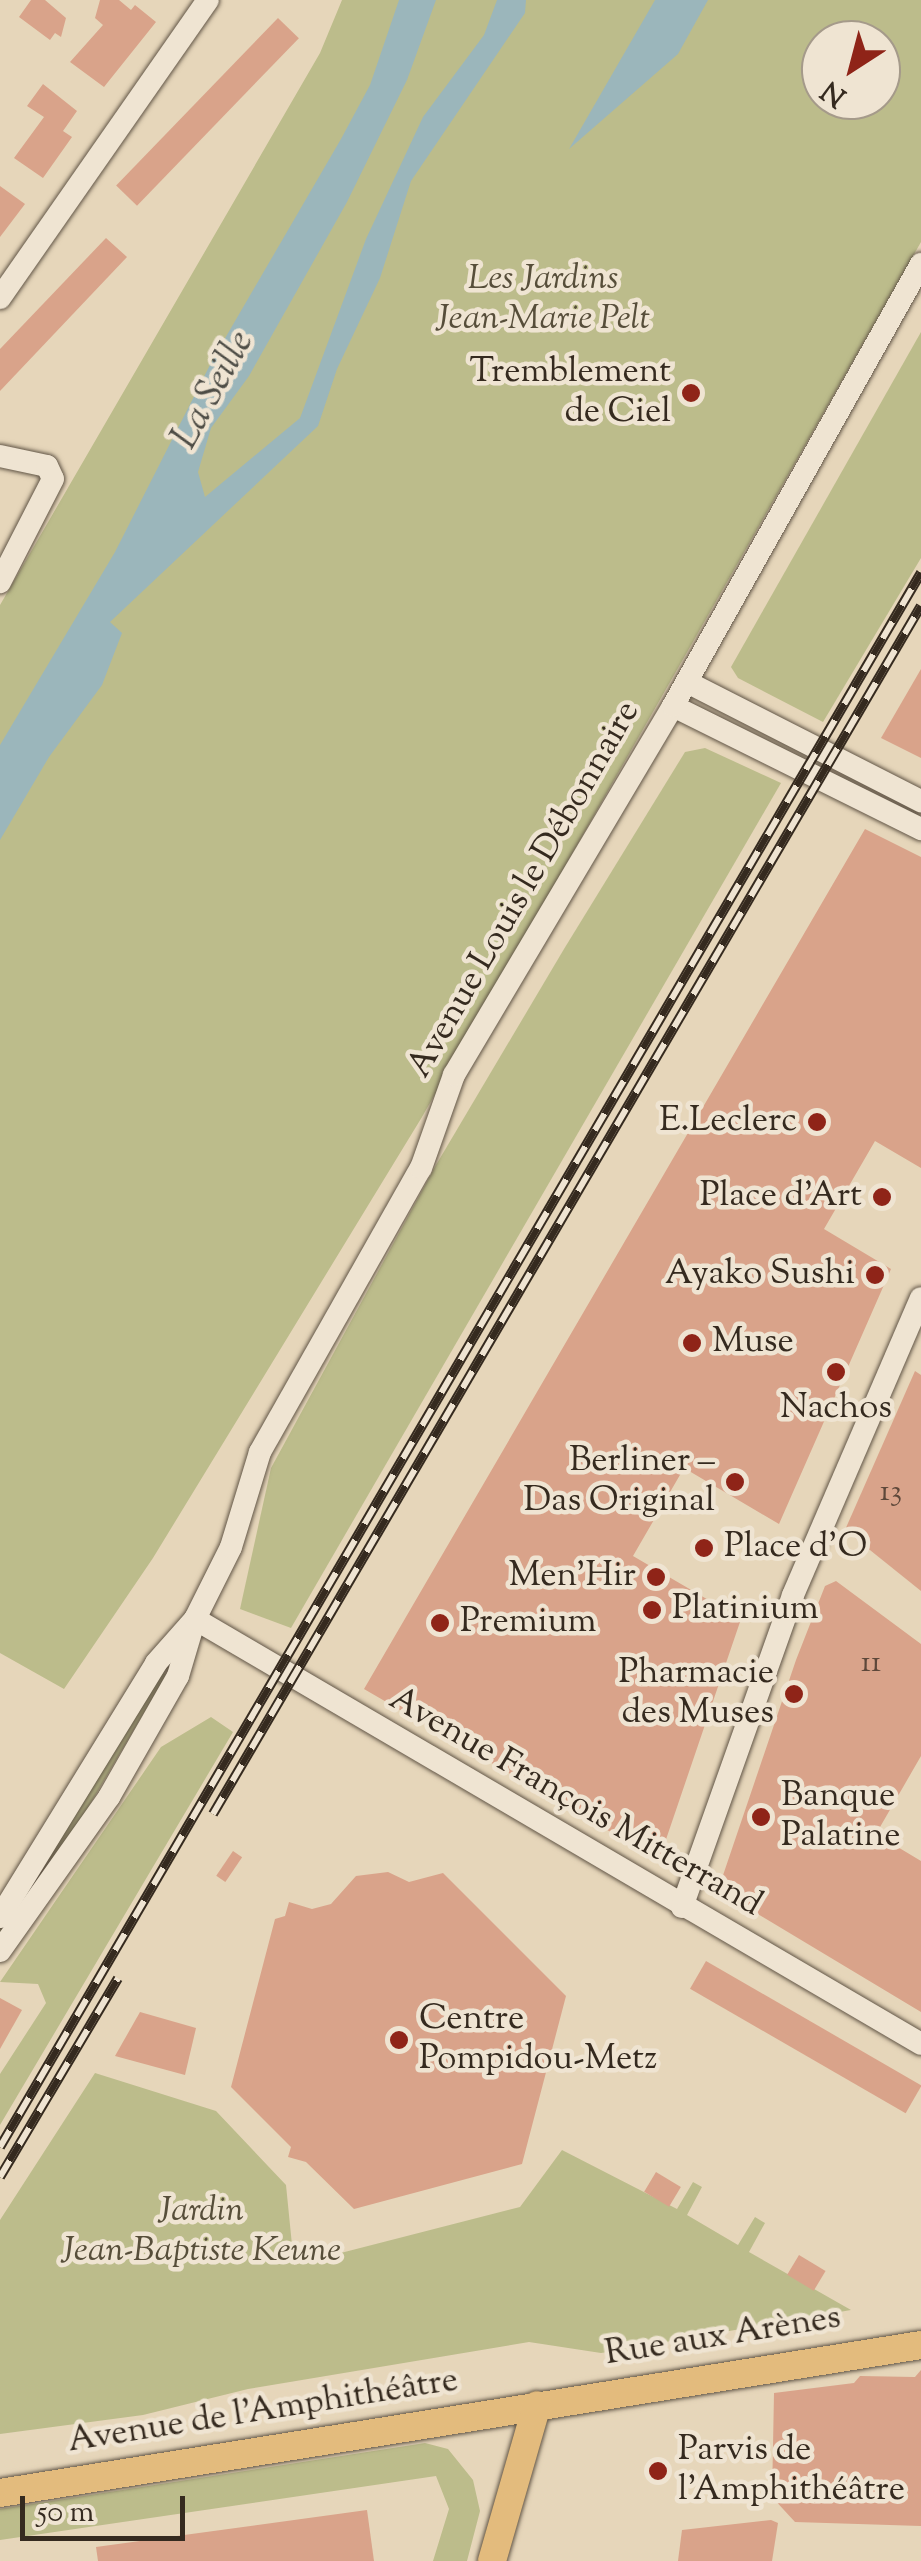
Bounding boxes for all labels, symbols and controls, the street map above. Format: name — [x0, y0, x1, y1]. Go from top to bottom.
north arrow — [801, 20, 901, 120]
text: N — [814, 70, 855, 115]
park label: Les Jardins Jean-Marie Pelt — [436, 259, 650, 341]
water label: La Seille — [164, 324, 266, 458]
place label: Tremblement de Ciel — [470, 352, 671, 434]
marker: Tremblement de Ciel — [680, 382, 702, 404]
street label: Avenue Louis le Débonnaire — [400, 694, 650, 1086]
place label: E.Leclerc — [659, 1101, 797, 1143]
marker: E.Leclerc — [806, 1111, 828, 1133]
place label: Place d'Art — [700, 1176, 862, 1218]
marker: Place d'Art — [871, 1186, 893, 1208]
place label: Ayako Sushi — [665, 1254, 855, 1296]
marker: Ayako Sushi — [864, 1264, 886, 1286]
place label: Muse — [712, 1322, 794, 1364]
marker: Muse — [681, 1332, 703, 1354]
marker: Nachos — [825, 1361, 847, 1383]
place label: Nachos — [780, 1388, 892, 1430]
place label: Berliner – Das Original — [524, 1441, 715, 1523]
marker: Berliner – Das Original — [724, 1471, 746, 1493]
house number: 13 — [880, 1475, 902, 1511]
place label: Place d'O — [724, 1527, 867, 1569]
marker: Place d'O — [693, 1537, 715, 1559]
place label: Men'Hir — [509, 1556, 636, 1598]
marker: Men'Hir — [645, 1566, 667, 1588]
place label: Platinium — [672, 1589, 819, 1631]
marker: Platinium — [641, 1599, 663, 1621]
place label: Premium — [460, 1602, 596, 1644]
marker: Premium — [429, 1612, 451, 1634]
house number: 11 — [861, 1646, 881, 1682]
place label: Pharmacie des Muses — [618, 1653, 774, 1735]
street label: Avenue François Mitterrand — [381, 1679, 769, 1927]
marker: Pharmacie des Muses — [783, 1683, 805, 1705]
place label: Banque Palatine — [781, 1776, 900, 1858]
marker: Banque Palatine — [750, 1806, 772, 1828]
place label: Centre Pompidou-Metz — [419, 1999, 657, 2081]
marker: Centre Pompidou-Metz — [388, 2029, 410, 2051]
park label: Jardin Jean-Baptiste Keune — [61, 2191, 341, 2273]
street label: Rue aux Arènes — [602, 2298, 844, 2376]
street label: Avenue de l'Amphithéâtre — [65, 2360, 461, 2464]
place label: Parvis de l'Amphithéâtre — [678, 2430, 905, 2512]
marker: Parvis de l'Amphithéâtre — [647, 2460, 669, 2482]
scale bar — [25, 2476, 190, 2538]
text: 50 m — [37, 2492, 94, 2535]

